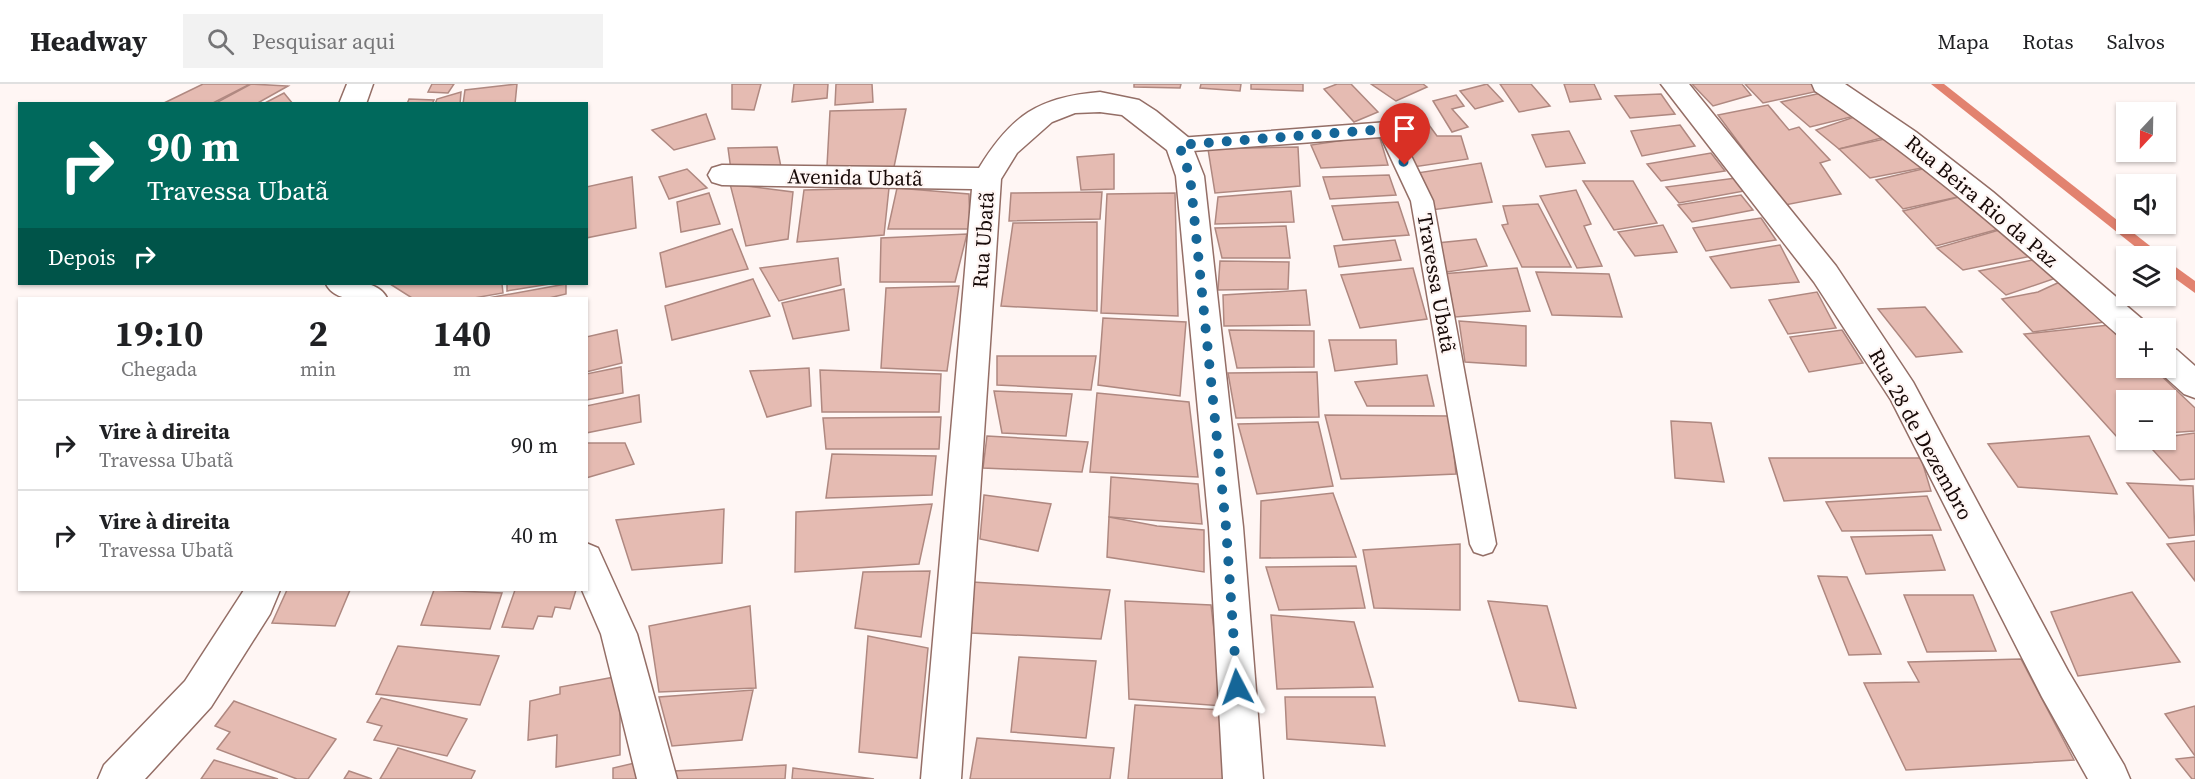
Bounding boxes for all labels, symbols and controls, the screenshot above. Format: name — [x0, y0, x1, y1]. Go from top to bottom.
search box — [183, 14, 603, 68]
text: Headway — [30, 22, 147, 60]
icon: search — [204, 25, 237, 58]
text: Pesquisar aqui — [252, 26, 395, 56]
text: Mapa — [1938, 27, 1989, 56]
text: Rotas — [2022, 27, 2074, 56]
text: Salvos — [2107, 27, 2165, 56]
north arrow — [2116, 102, 2176, 162]
map controls — [2116, 102, 2176, 450]
pin — [1379, 103, 1430, 165]
icon: arrive — [1388, 112, 1421, 145]
text: 90 m — [147, 117, 240, 175]
icon: right — [48, 126, 126, 204]
street label: Rua Beira Rio da Paz — [1899, 128, 2065, 274]
street label: Avenida Ubatã — [787, 161, 923, 193]
text: Travessa Ubatã — [147, 172, 329, 209]
button: sound — [2116, 174, 2176, 234]
street label: Rua Ubatã — [965, 190, 1001, 289]
street label: Travessa Ubatã — [1410, 211, 1464, 355]
icon: right — [128, 240, 161, 273]
text: Depois — [48, 242, 116, 272]
button: layers — [2116, 246, 2176, 306]
text: 19:10 — [115, 309, 203, 358]
text: 2 — [308, 309, 328, 358]
text: 140 — [433, 309, 491, 358]
button: + — [2116, 318, 2176, 378]
street label: Rua 28 de Dezembro — [1862, 343, 1980, 525]
text: Chegada — [121, 355, 197, 383]
text: min — [300, 355, 336, 383]
text: m — [453, 355, 471, 383]
button: − — [2116, 390, 2176, 450]
text: Vire à direita — [99, 416, 230, 446]
icon: right — [48, 429, 81, 462]
text: 90 m — [511, 430, 558, 460]
text: Travessa Ubatã — [99, 446, 234, 474]
text: Vire à direita — [99, 506, 230, 536]
icon: right — [48, 519, 81, 552]
text: 40 m — [511, 520, 558, 550]
text: Travessa Ubatã — [99, 536, 234, 564]
position arrow — [1205, 655, 1269, 719]

